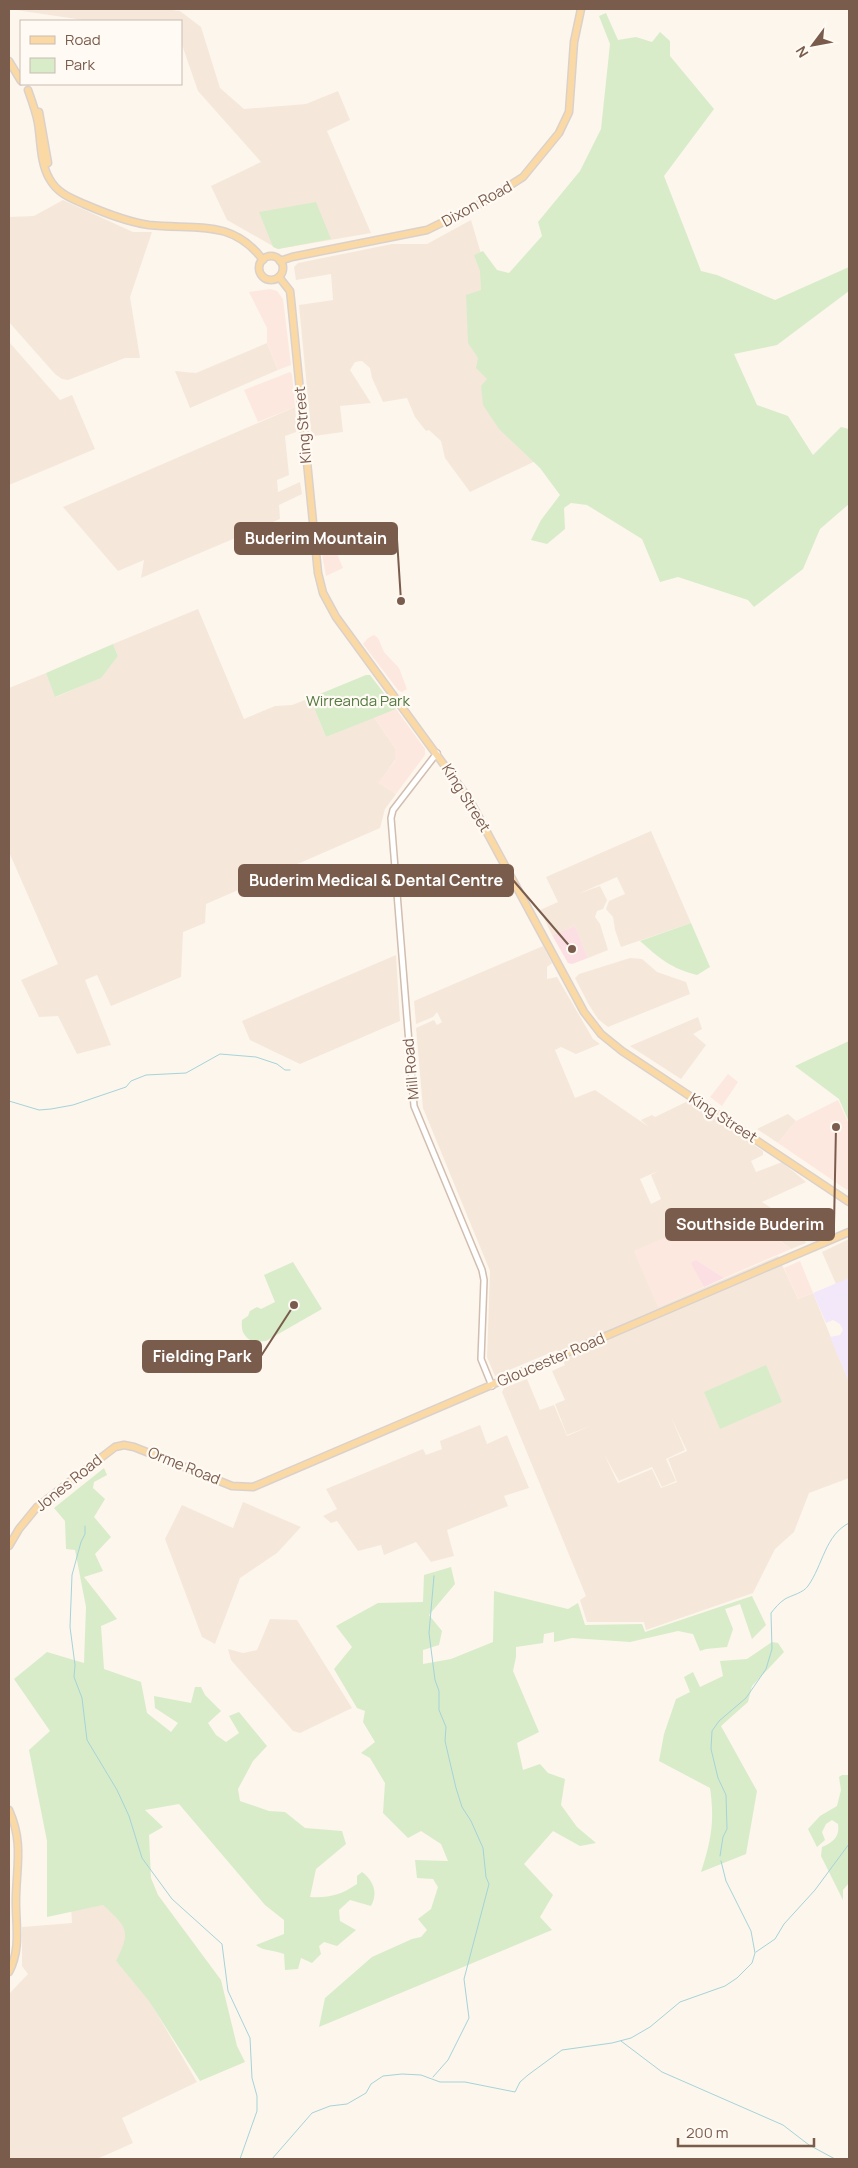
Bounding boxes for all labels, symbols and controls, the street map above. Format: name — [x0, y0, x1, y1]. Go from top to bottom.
legend — [20, 20, 182, 85]
north arrow — [788, 20, 838, 70]
text: Road — [65, 29, 101, 50]
text: N — [791, 43, 812, 61]
text: Park — [65, 54, 95, 75]
street label: Dixon Road — [438, 176, 516, 232]
street label: King Street — [289, 386, 316, 464]
callout: Buderim Mountain — [235, 523, 397, 554]
text: Buderim Mountain — [245, 527, 387, 549]
park label: Wirreanda Park — [306, 690, 410, 711]
street label: King Street — [437, 759, 496, 836]
callout: Buderim Medical & Dental Centre — [239, 865, 513, 896]
text: Buderim Medical & Dental Centre — [249, 869, 503, 891]
street label: Mill Road — [397, 1037, 424, 1101]
street label: King Street — [685, 1088, 761, 1147]
callout: Southside Buderim — [666, 1209, 834, 1240]
text: Southside Buderim — [676, 1213, 824, 1235]
street label: Gloucester Road — [494, 1327, 608, 1392]
callout: Fielding Park — [143, 1341, 261, 1372]
text: Fielding Park — [153, 1345, 252, 1367]
street label: Orme Road — [145, 1442, 223, 1490]
street label: Jones Road — [31, 1449, 106, 1516]
scale bar — [678, 2116, 814, 2148]
text: 200 m — [686, 2122, 729, 2143]

